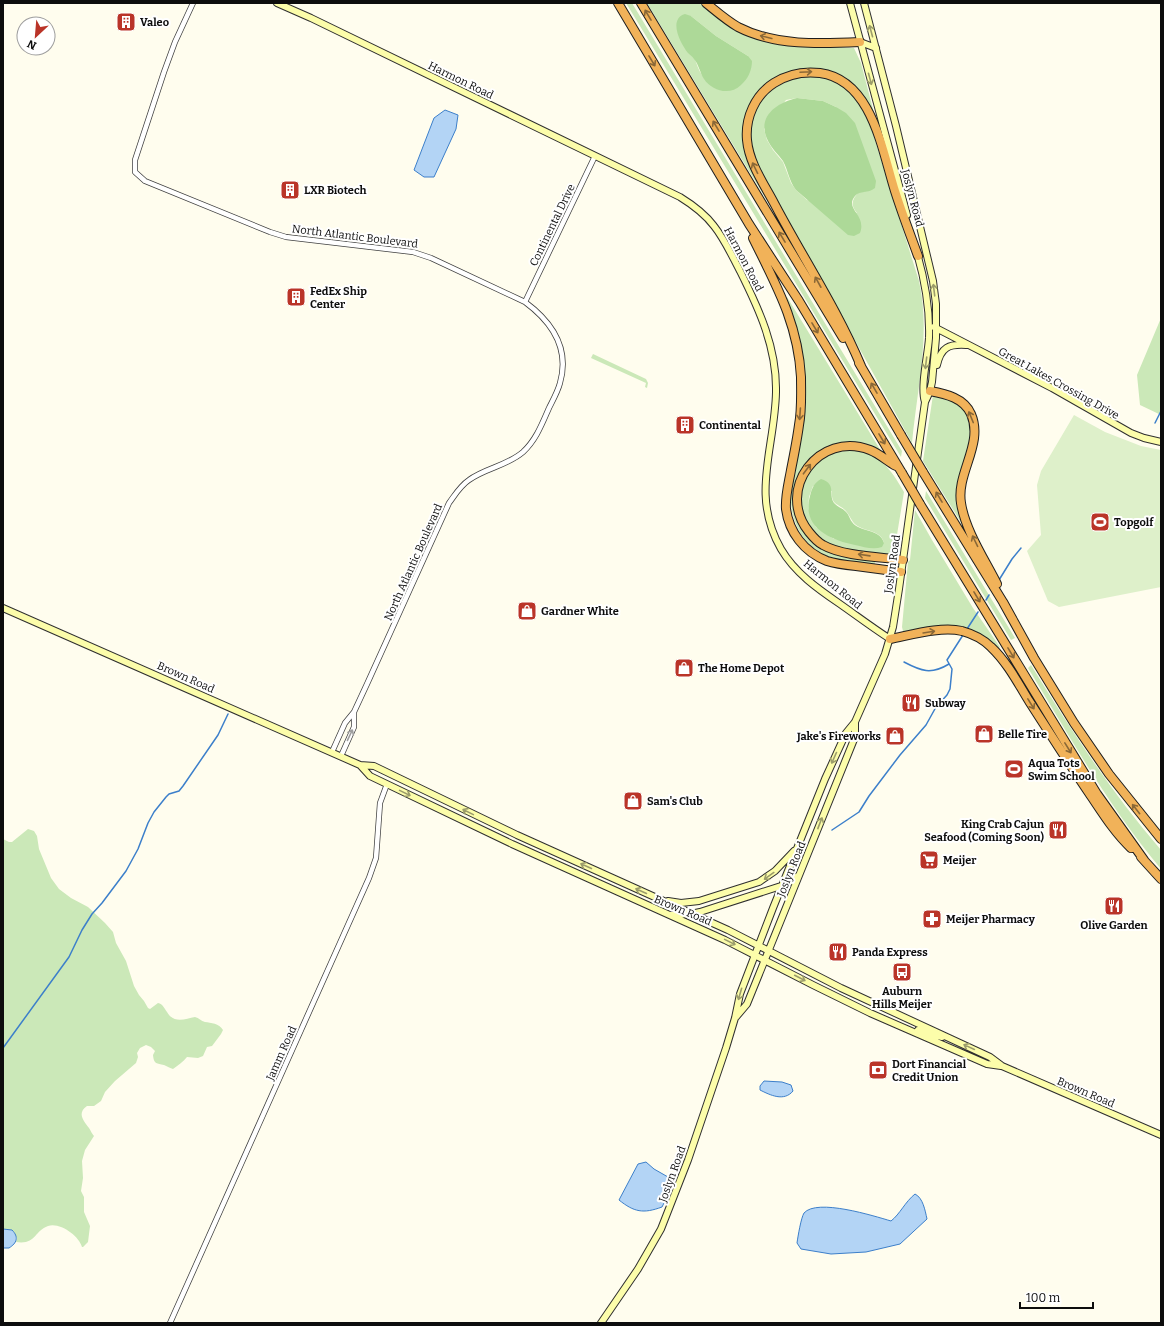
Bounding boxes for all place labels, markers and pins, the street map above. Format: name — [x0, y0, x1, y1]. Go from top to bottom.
building icon: Valeo — [115, 11, 137, 33]
place label: Valeo — [140, 16, 169, 29]
building icon: LXR Biotech — [279, 179, 301, 201]
place label: LXR Biotech — [304, 184, 366, 197]
place label: FedEx Ship Center — [310, 285, 367, 311]
building icon: FedEx Ship Center — [285, 286, 307, 308]
building icon: Continental — [674, 414, 696, 436]
place label: Continental — [699, 419, 762, 432]
sports icon: Topgolf — [1089, 511, 1111, 533]
place label: Topgolf — [1114, 516, 1154, 529]
shop icon: Gardner White — [516, 600, 538, 622]
place label: Gardner White — [541, 605, 619, 618]
shop icon: The Home Depot — [673, 657, 695, 679]
place label: The Home Depot — [698, 662, 785, 675]
restaurant icon: Subway — [900, 692, 922, 714]
place label: Subway — [925, 697, 967, 710]
shop icon: Belle Tire — [973, 723, 995, 745]
shop icon: Jake's Fireworks — [884, 725, 906, 747]
place label: Belle Tire — [998, 728, 1047, 741]
place label: Jake's Fireworks — [796, 730, 882, 743]
place label: Aqua Tots Swim School — [1028, 757, 1095, 783]
sports icon: Aqua Tots Swim School — [1003, 758, 1025, 780]
shop icon: Sam's Club — [622, 790, 644, 812]
place label: Sam's Club — [647, 795, 703, 808]
place label: King Crab Cajun Seafood (Coming Soon) — [924, 818, 1045, 844]
restaurant icon: King Crab Cajun Seafood (Coming Soon) — [1047, 819, 1069, 841]
supermarket icon: Meijer — [918, 849, 940, 871]
place label: Meijer — [943, 854, 977, 867]
restaurant icon: Olive Garden — [1103, 895, 1125, 917]
pharmacy icon: Meijer Pharmacy — [921, 908, 943, 930]
place label: Meijer Pharmacy — [946, 913, 1036, 926]
place label: Olive Garden — [1080, 919, 1148, 932]
restaurant icon: Panda Express — [827, 941, 849, 963]
place label: Panda Express — [852, 946, 928, 959]
bus stop icon: Auburn Hills Meijer — [891, 961, 913, 983]
place label: Auburn Hills Meijer — [872, 985, 933, 1011]
place label: Dort Financial Credit Union — [892, 1058, 967, 1084]
bank icon: Dort Financial Credit Union — [867, 1059, 889, 1081]

